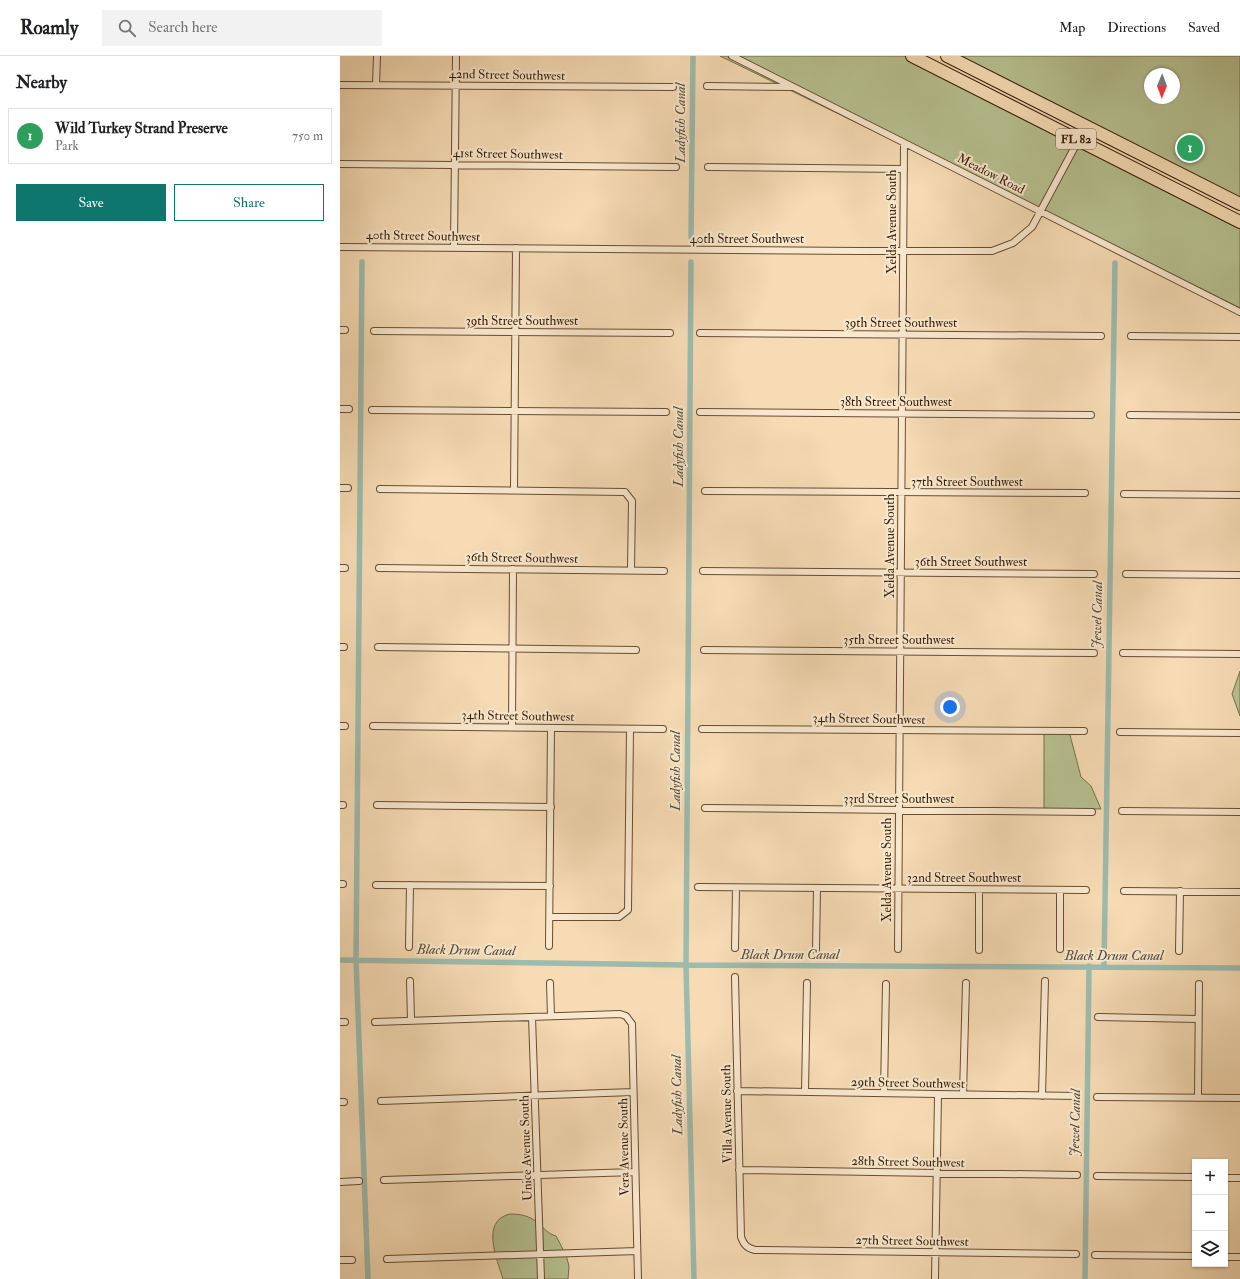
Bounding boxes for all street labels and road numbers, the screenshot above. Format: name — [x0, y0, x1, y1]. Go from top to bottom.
street label: 42nd Street Southwest — [449, 66, 565, 84]
road number: FL 82 — [1056, 129, 1096, 149]
street label: 41st Street Southwest — [453, 145, 563, 163]
street label: Meadow Road — [955, 150, 1028, 198]
street label: Xelda Avenue South — [884, 170, 900, 274]
street label: 40th Street Southwest — [366, 227, 480, 245]
street label: 40th Street Southwest — [690, 231, 804, 247]
street label: 39th Street Southwest — [466, 313, 578, 329]
street label: 39th Street Southwest — [845, 315, 957, 331]
street label: 38th Street Southwest — [840, 394, 952, 410]
street label: 37th Street Southwest — [911, 474, 1023, 490]
street label: Xelda Avenue South — [882, 494, 898, 598]
street label: 36th Street Southwest — [466, 549, 578, 567]
street label: 36th Street Southwest — [915, 554, 1027, 570]
street label: 35th Street Southwest — [843, 632, 955, 648]
street label: 34th Street Southwest — [461, 707, 575, 725]
street label: 34th Street Southwest — [812, 710, 926, 728]
street label: 33rd Street Southwest — [843, 791, 955, 807]
street label: Xelda Avenue South — [879, 818, 895, 922]
street label: 32nd Street Southwest — [907, 870, 1021, 886]
street label: Villa Avenue South — [718, 1064, 736, 1164]
street label: 29th Street Southwest — [851, 1074, 965, 1092]
street label: Unice Avenue South — [516, 1095, 536, 1201]
street label: Vera Avenue South — [615, 1098, 633, 1196]
street label: 28th Street Southwest — [851, 1153, 965, 1171]
street label: 27th Street Southwest — [855, 1232, 969, 1250]

